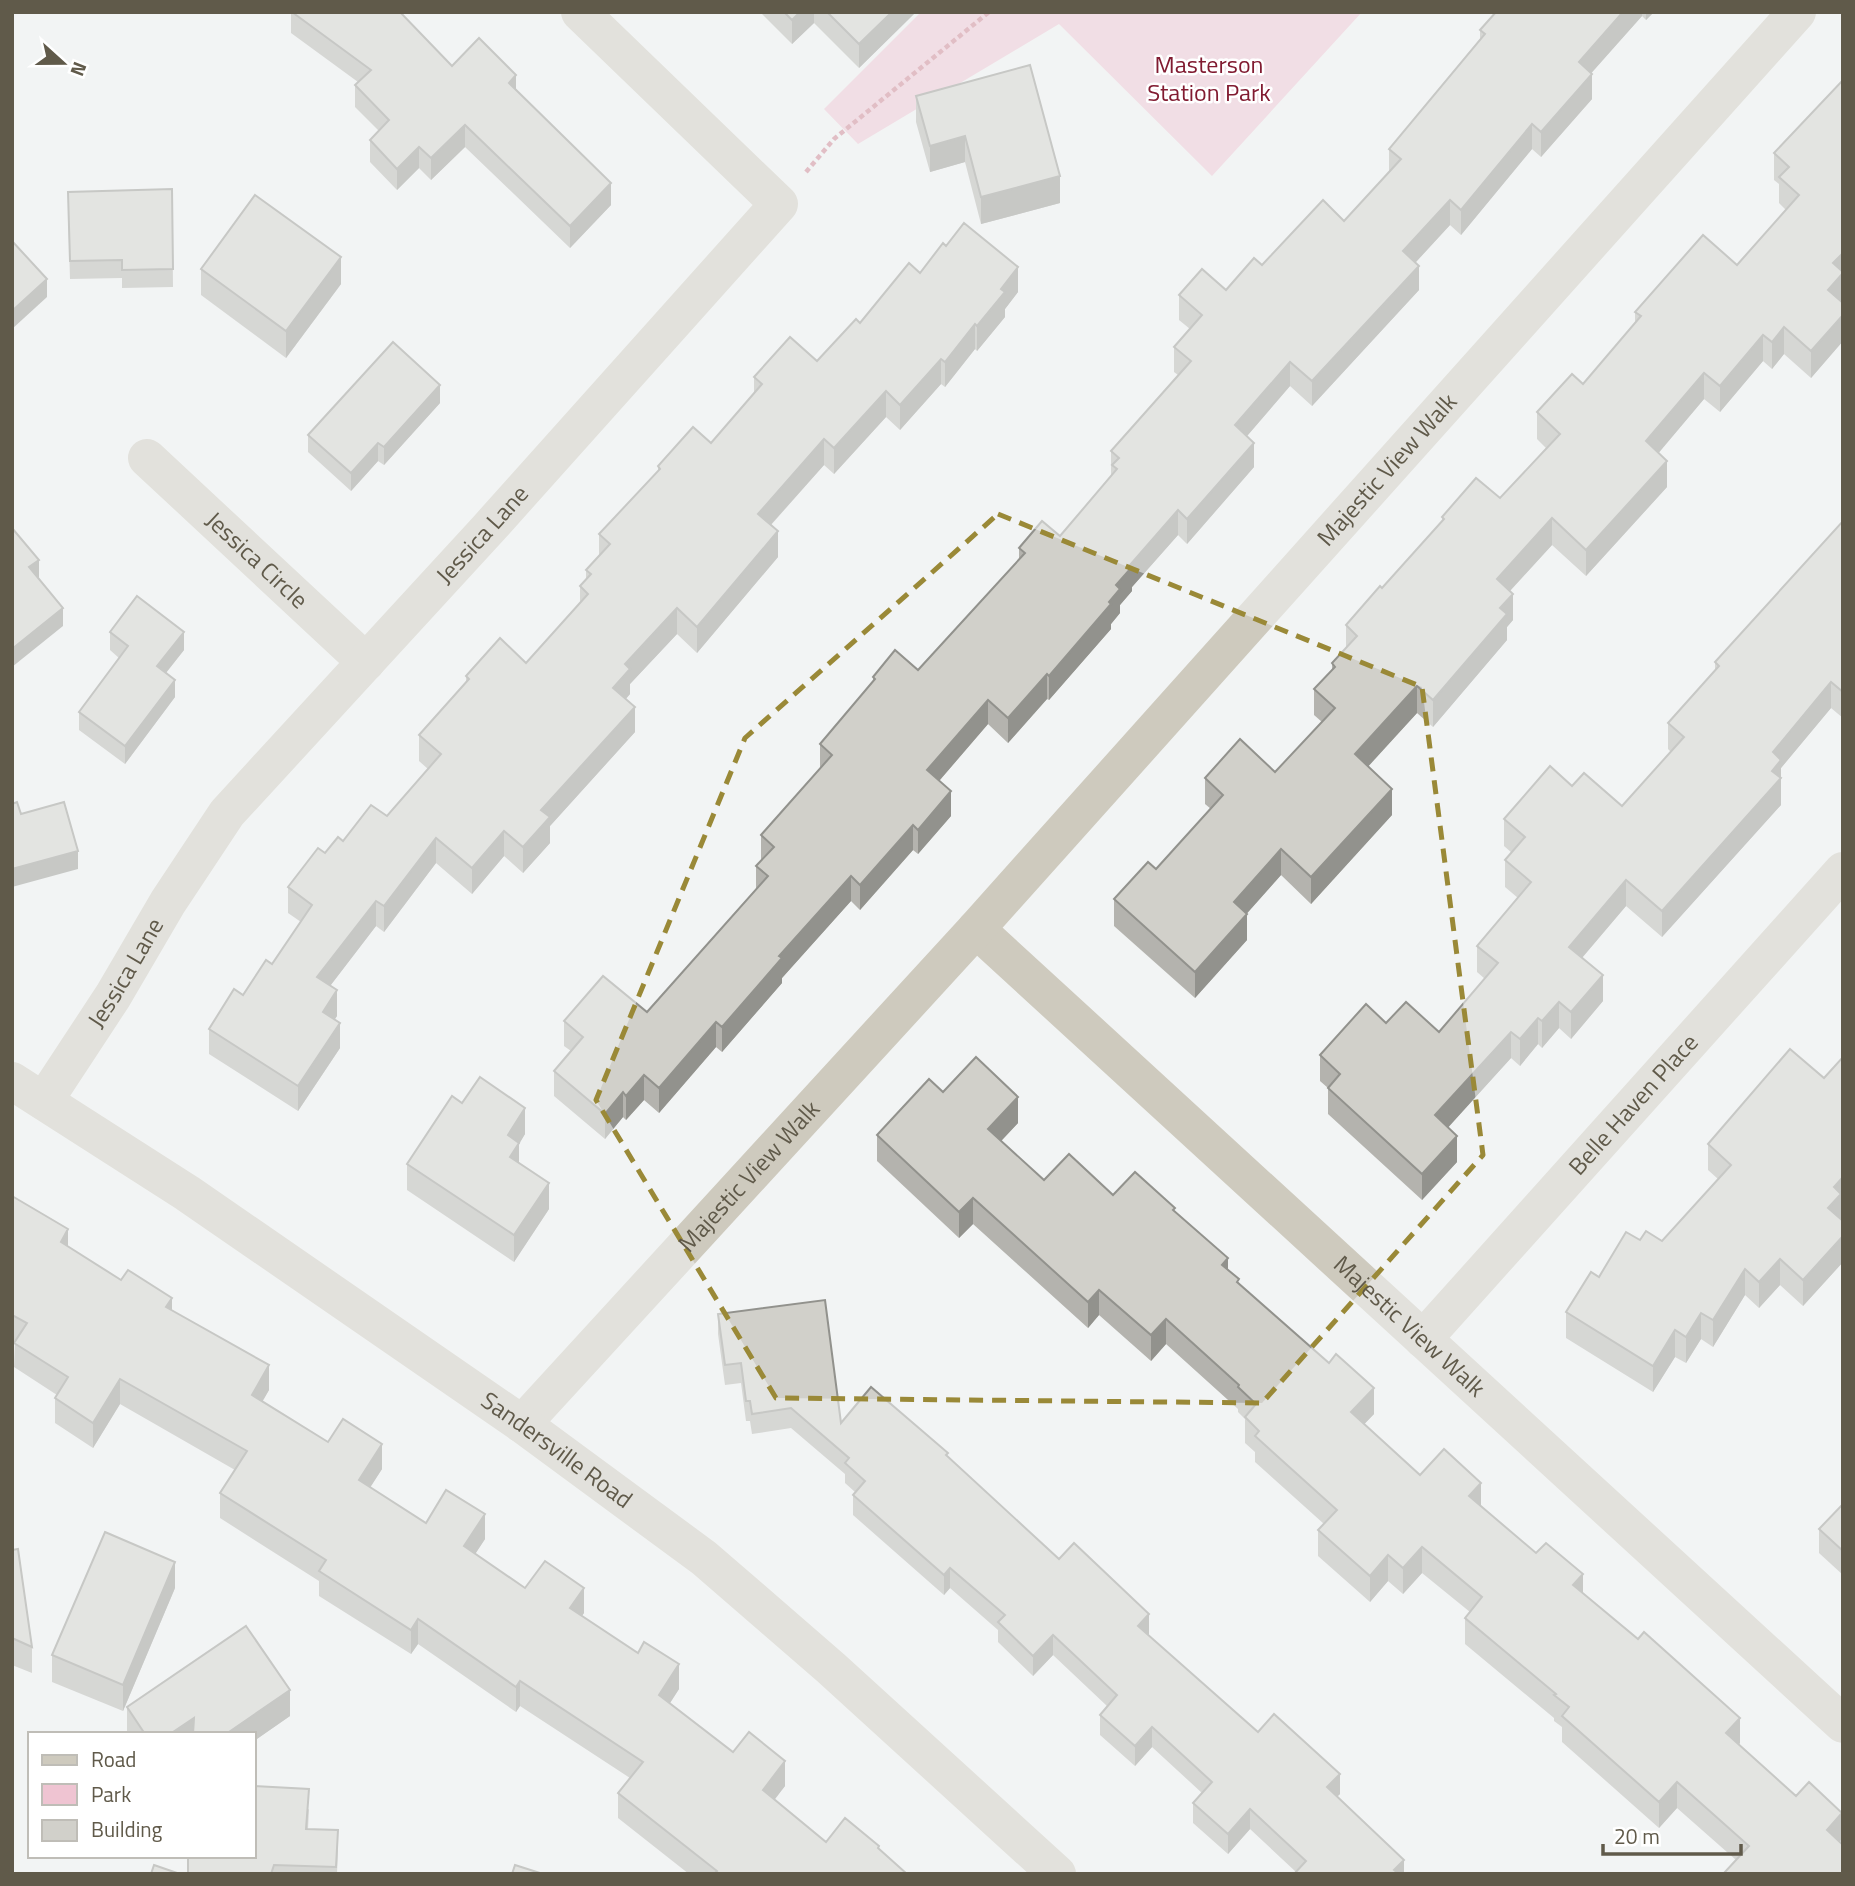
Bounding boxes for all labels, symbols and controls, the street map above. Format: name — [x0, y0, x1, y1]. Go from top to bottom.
north arrow — [28, 28, 98, 98]
park label: Masterson Station Park — [1147, 46, 1271, 110]
text: N — [63, 58, 95, 81]
street label: Majestic View Walk — [1308, 384, 1465, 554]
street label: Jessica Lane — [427, 477, 536, 592]
street label: Jessica Circle — [198, 502, 317, 617]
street label: Jessica Lane — [78, 911, 172, 1035]
street label: Belle Haven Place — [1559, 1025, 1706, 1183]
street label: Majestic View Walk — [669, 1091, 828, 1260]
street label: Majestic View Walk — [1326, 1246, 1494, 1405]
street label: Sandersville Road — [474, 1382, 640, 1517]
legend — [28, 1732, 256, 1858]
text: Road — [91, 1743, 136, 1775]
text: Park — [91, 1778, 131, 1810]
scale bar — [1603, 1812, 1741, 1856]
text: Building — [91, 1813, 163, 1845]
text: 20 m — [1614, 1820, 1660, 1852]

